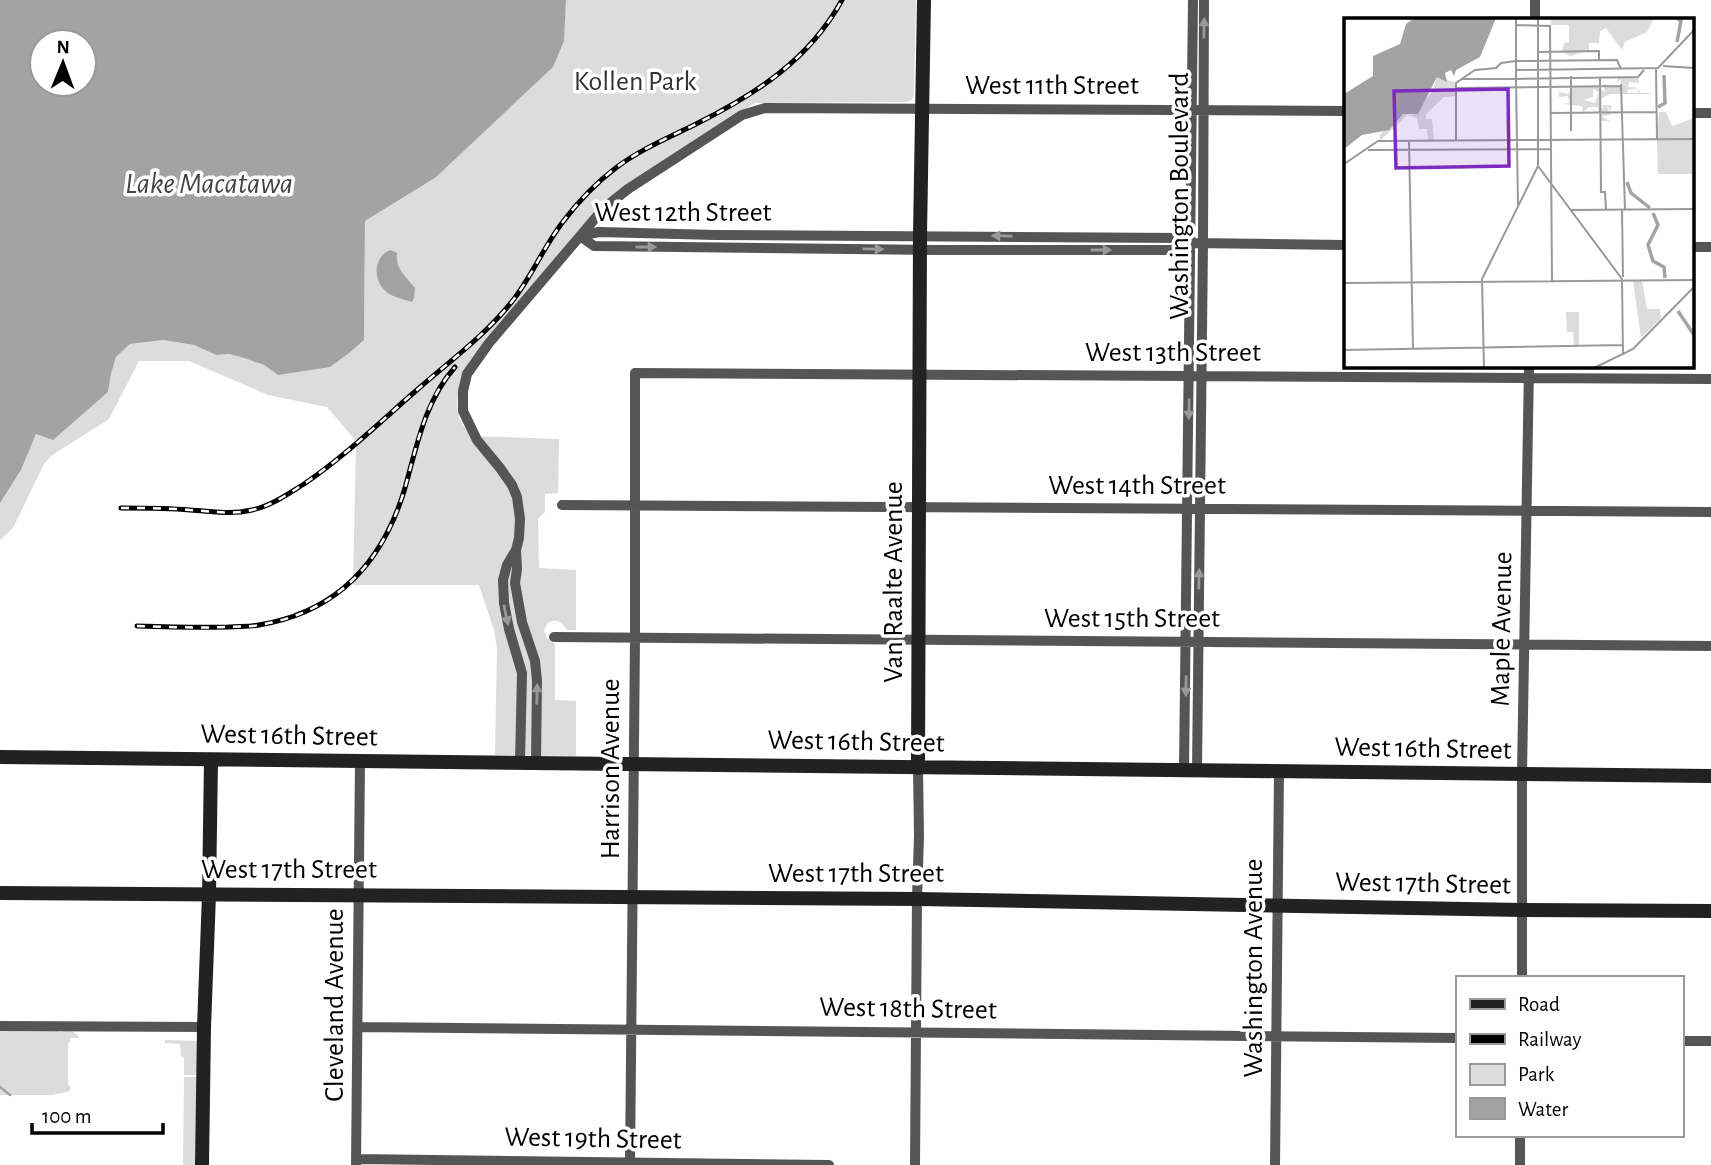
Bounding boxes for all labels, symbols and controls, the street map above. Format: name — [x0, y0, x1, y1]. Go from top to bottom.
one-way arrow — [1198, 17, 1209, 39]
inset map — [1344, 18, 1694, 368]
north arrow — [28, 28, 98, 98]
text: N — [56, 38, 70, 57]
park label: Kollen Park — [574, 68, 697, 96]
street label: West 11th Street — [965, 72, 1139, 100]
street label: Washington Boulevard — [1166, 72, 1194, 320]
water label: Lake Macatawa — [125, 169, 293, 199]
street label: West 12th Street — [595, 199, 772, 227]
one-way arrow — [990, 230, 1012, 242]
one-way arrow — [635, 241, 657, 253]
one-way arrow — [862, 243, 884, 255]
one-way arrow — [1090, 244, 1112, 256]
street label: West 13th Street — [1085, 339, 1261, 367]
one-way arrow — [1183, 399, 1195, 421]
street label: West 14th Street — [1048, 472, 1226, 500]
street label: Van Raalte Avenue — [880, 481, 908, 683]
street label: Maple Avenue — [1487, 551, 1517, 707]
one-way arrow — [1193, 568, 1205, 590]
one-way arrow — [501, 604, 512, 626]
street label: West 15th Street — [1044, 605, 1220, 633]
one-way arrow — [1180, 675, 1191, 697]
street label: Harrison Avenue — [597, 679, 625, 859]
one-way arrow — [531, 683, 542, 705]
street label: West 16th Street — [200, 720, 378, 752]
street label: West 16th Street — [767, 726, 945, 758]
street label: West 16th Street — [1334, 733, 1512, 765]
street label: West 17th Street — [201, 856, 377, 884]
street label: Washington Avenue — [1240, 859, 1268, 1077]
street label: West 17th Street — [768, 860, 944, 888]
street label: West 17th Street — [1335, 868, 1511, 900]
street label: Cleveland Avenue — [321, 908, 349, 1102]
legend — [1456, 976, 1683, 1137]
street label: West 18th Street — [819, 993, 997, 1025]
text: Road — [1518, 994, 1560, 1015]
text: Railway — [1518, 1029, 1581, 1050]
text: Park — [1518, 1064, 1555, 1085]
scale bar — [32, 1092, 163, 1136]
text: Water — [1518, 1099, 1568, 1120]
text: 100 m — [42, 1106, 92, 1127]
street label: West 19th Street — [504, 1123, 682, 1155]

